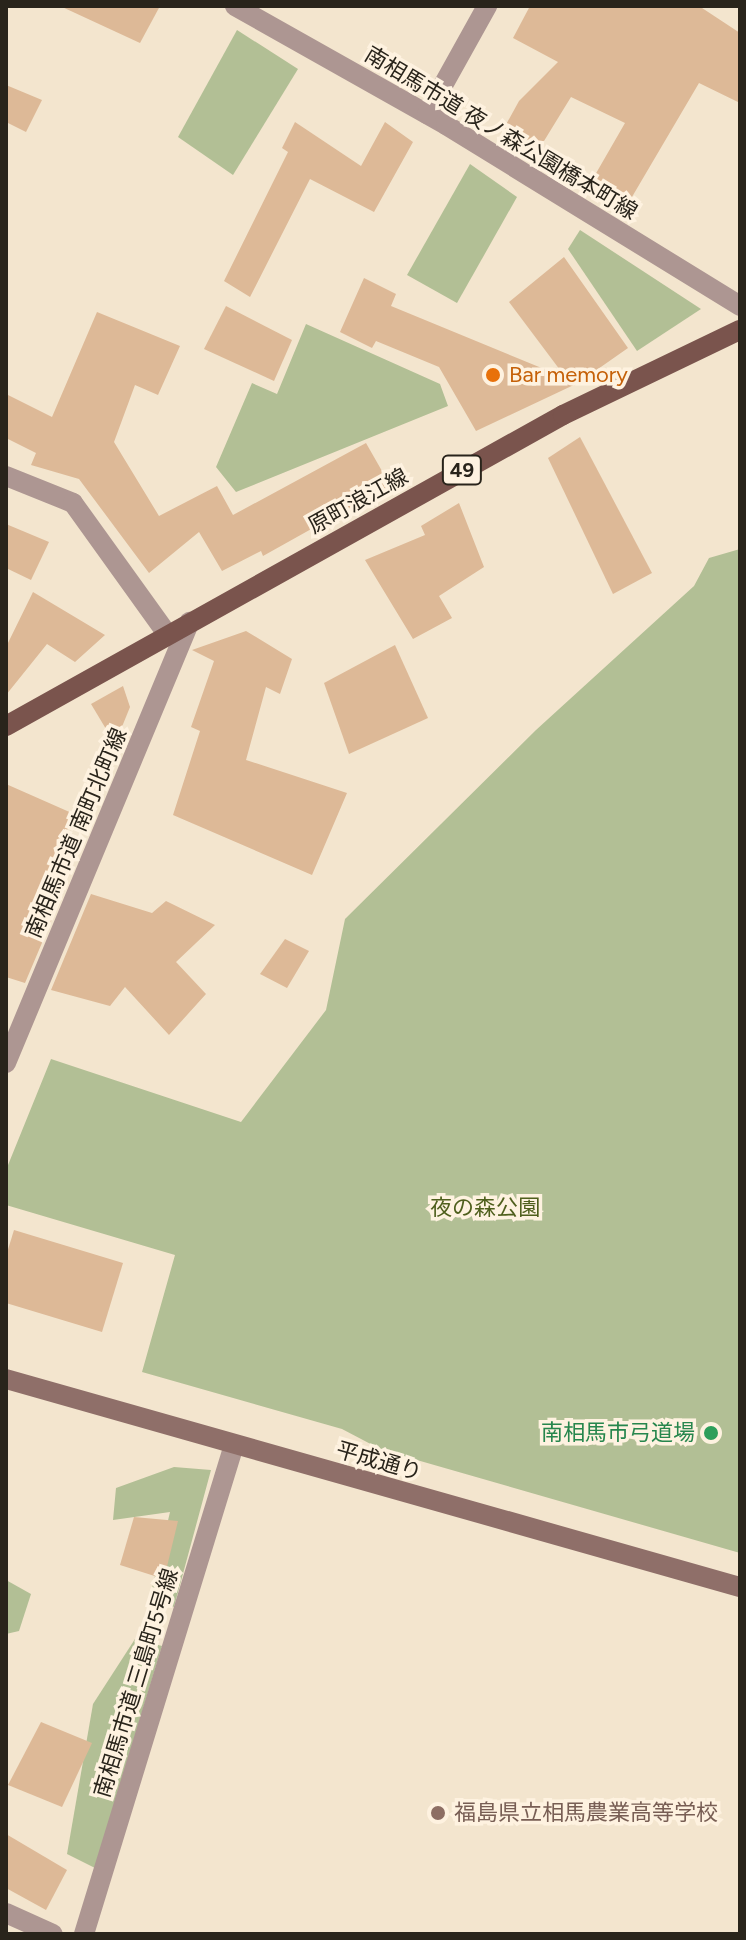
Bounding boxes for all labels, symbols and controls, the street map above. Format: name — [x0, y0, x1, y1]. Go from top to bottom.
street label: 南相馬市道 夜ノ森公園橋本町線 — [360, 41, 642, 225]
place label: Bar memory — [509, 362, 628, 388]
marker: Bar memory — [484, 366, 502, 384]
road number: 49 — [440, 454, 484, 486]
street label: 原町浪江線 — [303, 463, 413, 539]
street label: 南相馬市道 南町北町線 — [20, 724, 132, 942]
park label: 夜の森公園 — [430, 1195, 540, 1221]
place label: 南相馬市弓道場 — [541, 1420, 695, 1446]
marker: 南相馬市弓道場 — [702, 1424, 720, 1442]
street label: 平成通り — [333, 1436, 425, 1486]
street label: 南相馬市道 三島町5号線 — [89, 1565, 183, 1801]
place label: 福島県立相馬農業高等学校 — [454, 1800, 718, 1826]
marker: 福島県立相馬農業高等学校 — [429, 1804, 447, 1822]

